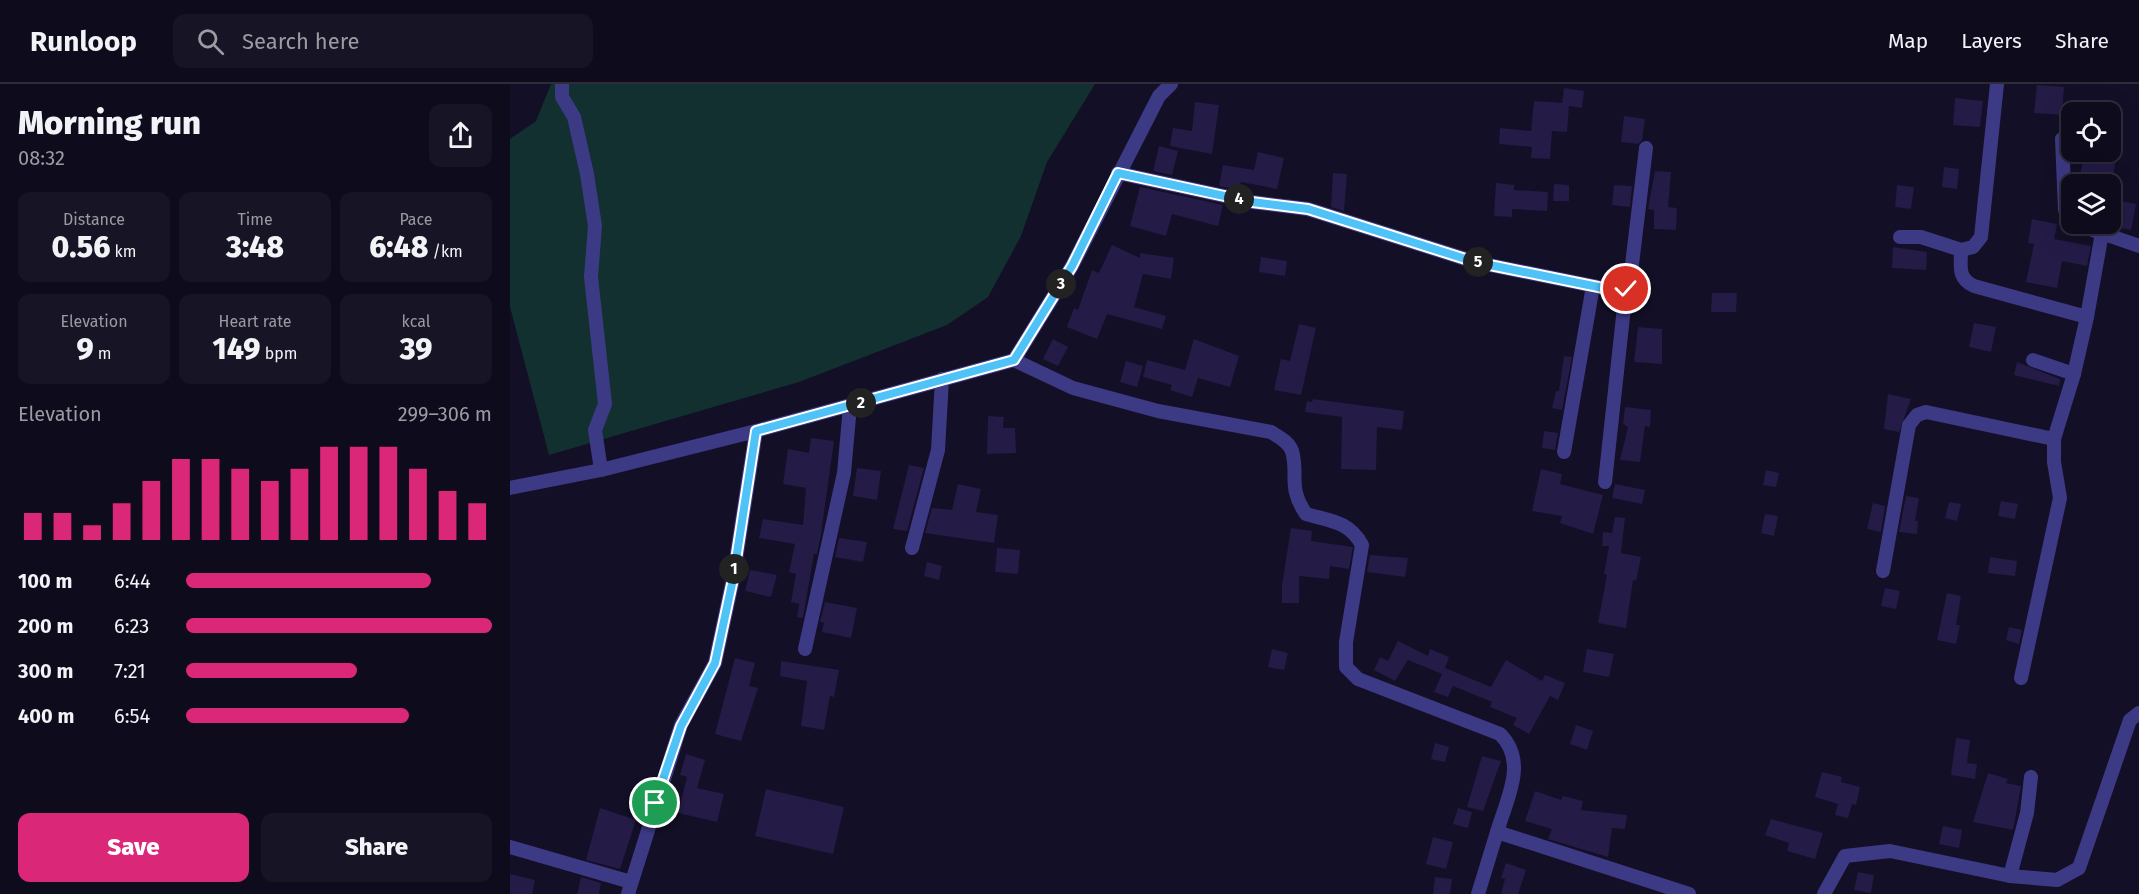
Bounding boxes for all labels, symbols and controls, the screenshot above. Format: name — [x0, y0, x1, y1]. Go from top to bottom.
search box — [173, 14, 593, 68]
text: Runloop — [30, 25, 137, 58]
icon: search — [194, 25, 227, 58]
text: Search here — [242, 28, 360, 55]
text: Map — [1888, 28, 1928, 54]
text: Layers — [1961, 28, 2022, 54]
text: Share — [2055, 28, 2109, 54]
map controls — [2061, 102, 2121, 234]
button: locate — [2061, 102, 2121, 162]
text: Morning run — [18, 103, 201, 143]
button: share — [429, 104, 492, 167]
text: 08:32 — [18, 146, 65, 170]
button: layers — [2061, 174, 2121, 234]
pin: 4 — [1224, 184, 1254, 214]
text: 4 — [1234, 189, 1244, 208]
text: Distance — [63, 210, 125, 229]
text: Time — [237, 210, 273, 229]
text: Pace — [399, 210, 433, 229]
text: 0.56 — [51, 229, 110, 265]
text: 3:48 — [226, 229, 284, 265]
text: 6:48 — [369, 229, 428, 265]
text: km — [110, 242, 137, 261]
text: /km — [428, 242, 463, 261]
pin: 5 — [1463, 247, 1493, 277]
text: 5 — [1474, 252, 1482, 271]
pin — [1600, 263, 1651, 314]
pin: 3 — [1046, 269, 1076, 299]
icon: check — [1609, 272, 1642, 305]
text: 3 — [1057, 274, 1065, 293]
text: Elevation — [60, 312, 128, 331]
text: Heart rate — [219, 312, 291, 331]
text: kcal — [402, 312, 430, 331]
text: 9 — [76, 331, 94, 367]
text: 149 — [213, 331, 261, 367]
text: 39 — [400, 331, 432, 367]
text: m — [94, 344, 112, 363]
text: bpm — [261, 344, 297, 363]
pin: 2 — [846, 388, 876, 418]
text: 2 — [857, 393, 865, 412]
text: Elevation — [18, 402, 102, 426]
text: 299–306 m — [398, 402, 492, 426]
pin: 1 — [719, 554, 749, 584]
text: 1 — [730, 559, 738, 578]
text: 100 m — [18, 569, 72, 593]
text: 6:44 — [114, 569, 151, 593]
text: 200 m — [18, 614, 73, 638]
text: 6:23 — [114, 614, 149, 638]
text: 300 m — [18, 659, 73, 683]
text: 7:21 — [114, 659, 146, 683]
text: 400 m — [18, 704, 74, 728]
text: 6:54 — [114, 704, 150, 728]
pin — [629, 777, 680, 828]
icon: arrive — [638, 786, 671, 819]
button: Save — [18, 813, 249, 882]
button: Share — [261, 813, 492, 882]

